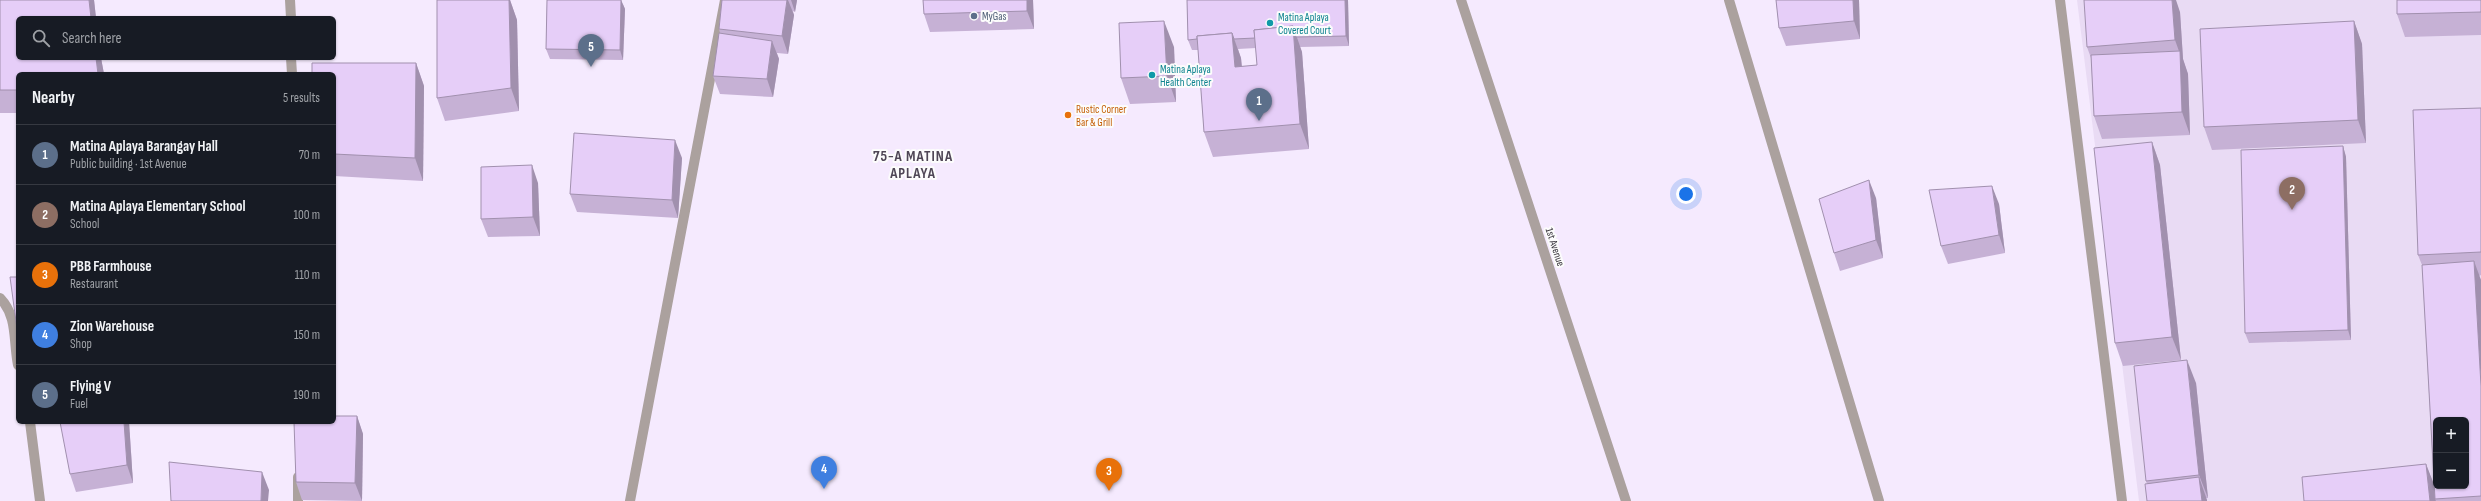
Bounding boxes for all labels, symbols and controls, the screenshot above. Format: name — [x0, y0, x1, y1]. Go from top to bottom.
place label: MyGas — [982, 10, 1006, 23]
marker: MyGas — [969, 11, 979, 21]
place label: Matina Aplaya Covered Court — [1278, 11, 1332, 37]
search box — [16, 16, 336, 60]
marker: Matina Aplaya Covered Court — [1265, 18, 1275, 28]
icon: search — [30, 27, 52, 49]
text: Search here — [62, 29, 122, 48]
pin: 5 — [578, 34, 604, 67]
place label: Matina Aplaya Health Center — [1160, 63, 1211, 89]
marker: Matina Aplaya Health Center — [1147, 70, 1157, 80]
text: Nearby — [32, 88, 75, 108]
pin: 1 — [1246, 88, 1272, 121]
text: 5 results — [283, 90, 320, 106]
place label: Rustic Corner Bar & Grill — [1076, 103, 1126, 129]
marker: Rustic Corner Bar & Grill — [1063, 110, 1073, 120]
text: Matina Aplaya Barangay Hall — [70, 137, 218, 156]
text: 1 — [42, 147, 48, 163]
text: 70 m — [299, 147, 320, 163]
district label: 75-A MATINA APLAYA — [873, 147, 953, 183]
text: Public building · 1st Avenue — [70, 156, 187, 172]
pin: 2 — [2279, 177, 2305, 210]
your location — [1676, 184, 1696, 204]
text: Matina Aplaya Elementary School — [70, 197, 246, 216]
text: 2 — [42, 207, 48, 223]
text: 100 m — [293, 207, 320, 223]
text: School — [70, 216, 100, 232]
street label: 1st Avenue — [1543, 226, 1567, 268]
text: PBB Farmhouse — [70, 257, 152, 276]
text: 3 — [42, 267, 48, 283]
text: 110 m — [295, 267, 320, 283]
text: Restaurant — [70, 276, 118, 292]
text: Zion Warehouse — [70, 317, 154, 336]
text: 4 — [42, 327, 48, 343]
text: 150 m — [294, 327, 320, 343]
text: Shop — [70, 336, 92, 352]
text: Flying V — [70, 377, 111, 396]
text: 5 — [42, 387, 48, 403]
text: 190 m — [293, 387, 320, 403]
text: Fuel — [70, 396, 88, 412]
map controls — [2433, 417, 2469, 489]
button: + — [2433, 417, 2469, 453]
button: − — [2433, 453, 2469, 489]
pin: 4 — [811, 456, 837, 489]
pin: 3 — [1096, 458, 1122, 491]

